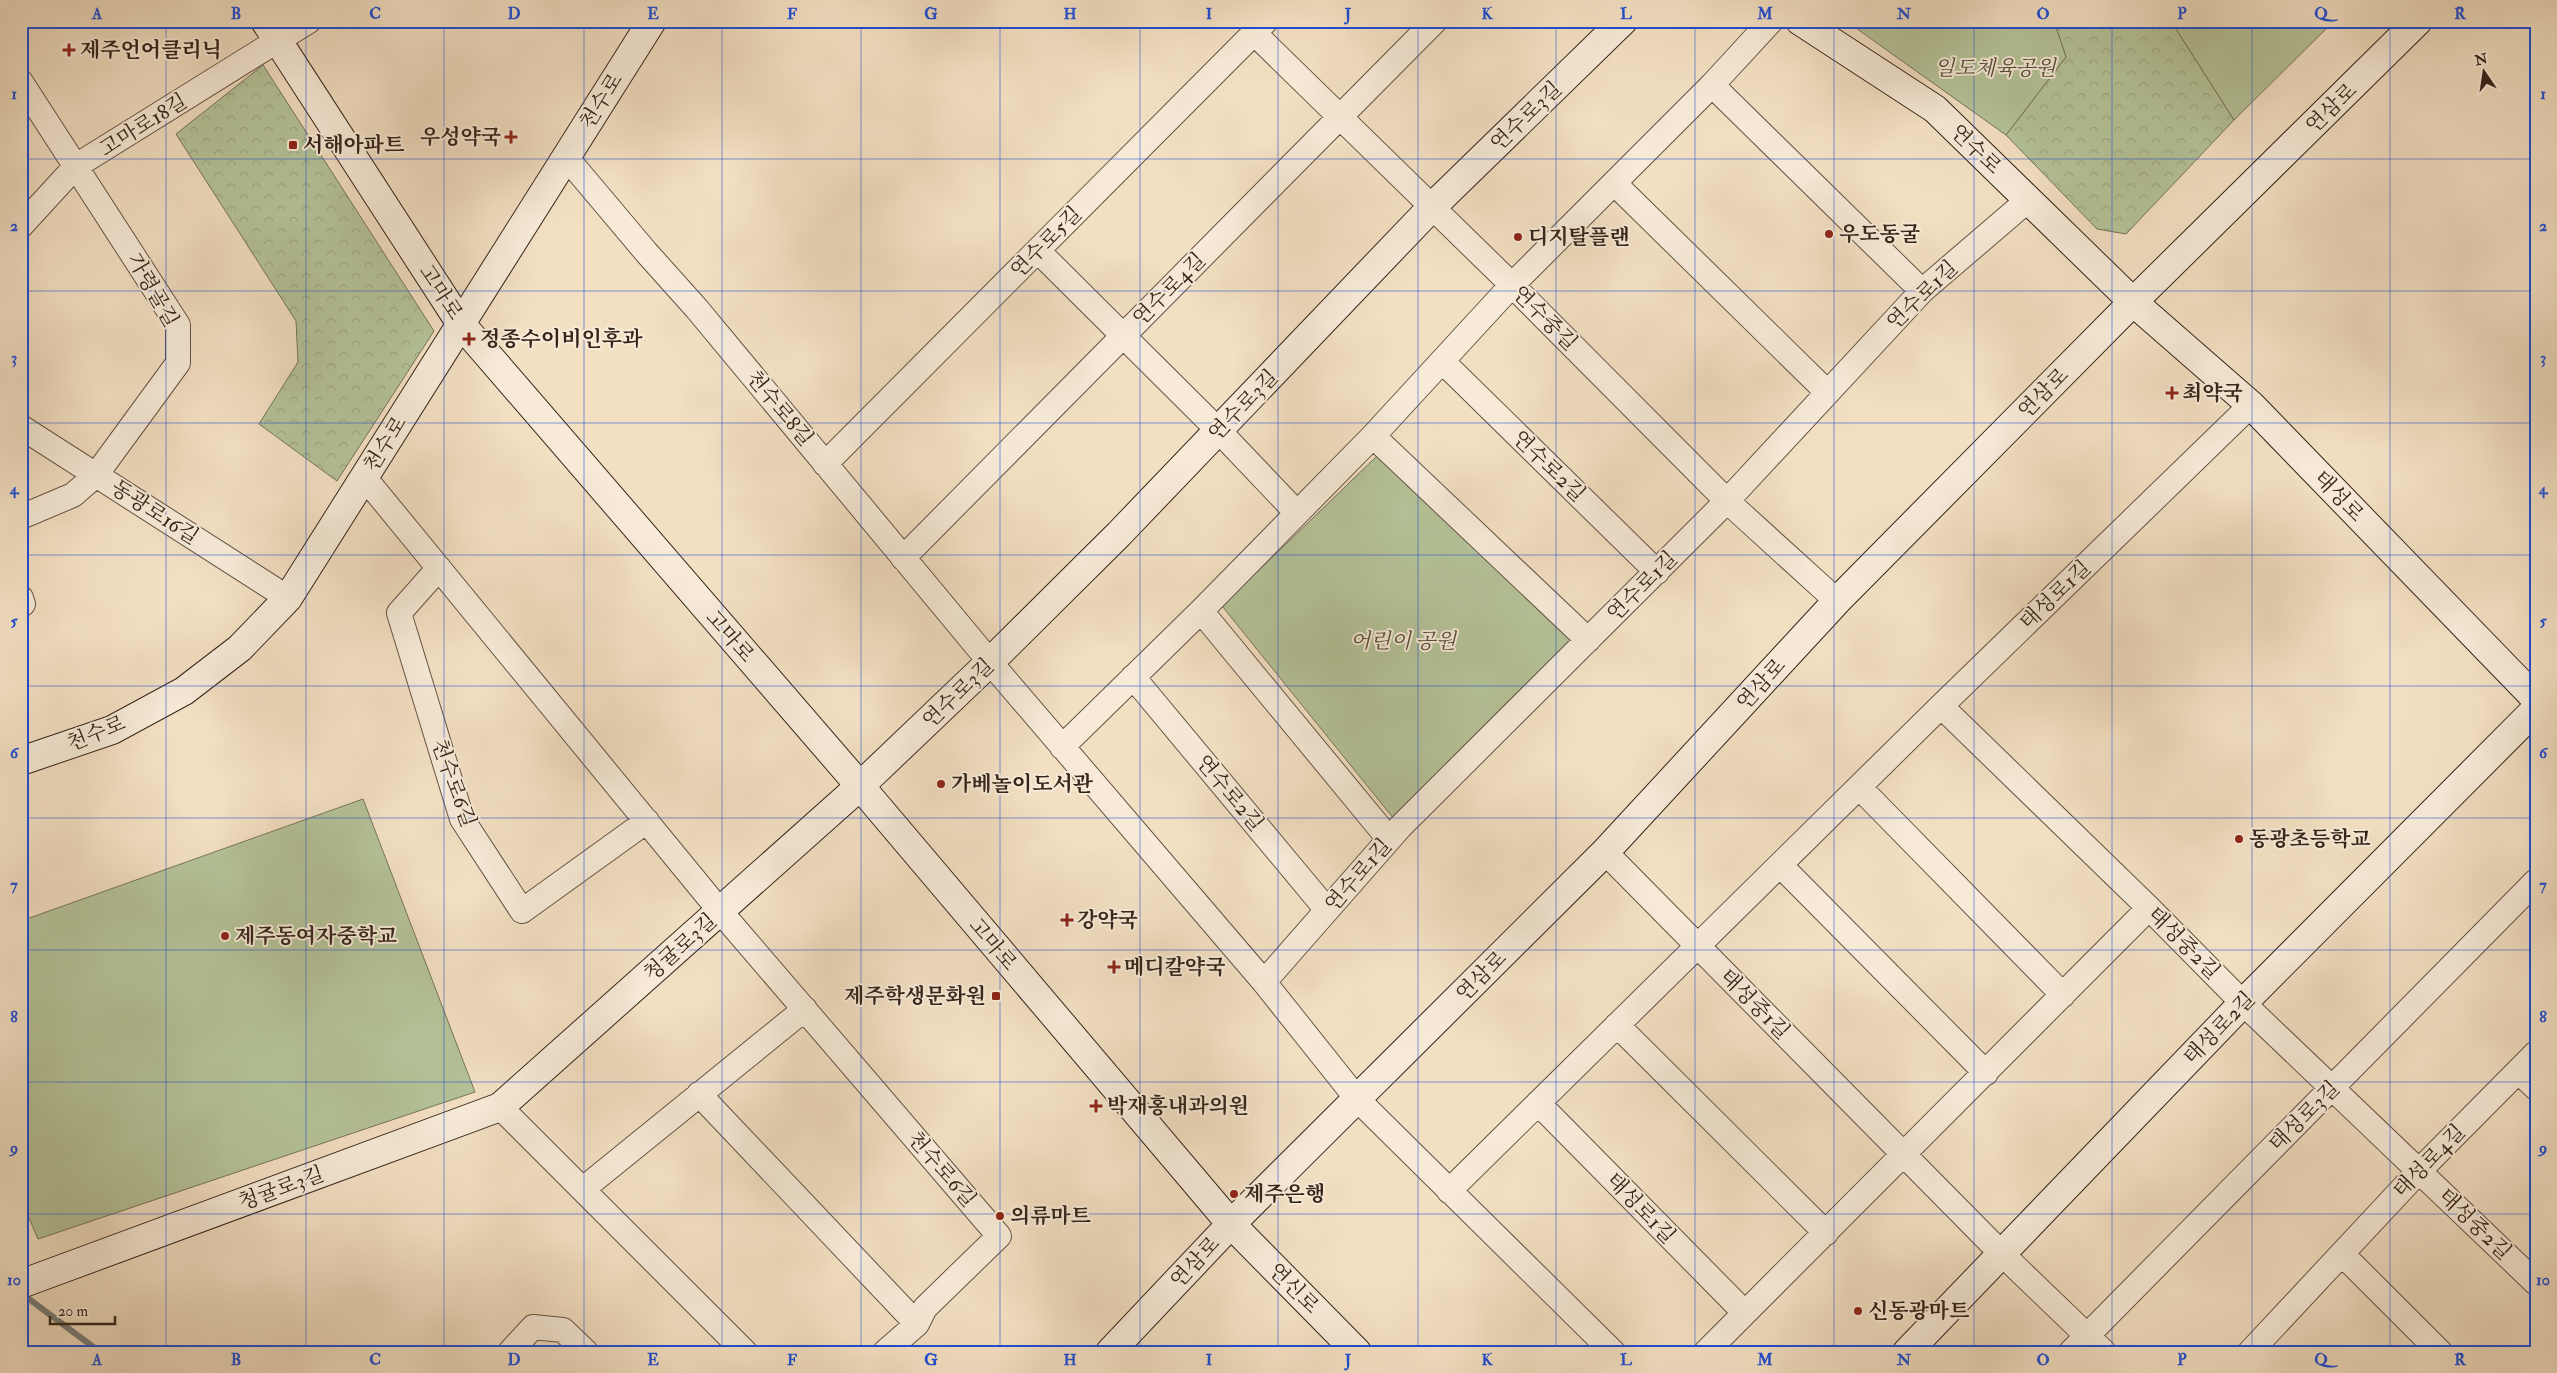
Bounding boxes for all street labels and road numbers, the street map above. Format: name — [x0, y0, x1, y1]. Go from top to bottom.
street label: 천수로 — [574, 68, 629, 134]
street label: 연수로3길 — [1485, 76, 1568, 157]
street label: 연삼로 — [2300, 78, 2363, 139]
street label: 고마로18길 — [94, 88, 192, 163]
street label: 연수로 — [1944, 119, 2007, 180]
street label: 연수로5길 — [1005, 201, 1088, 284]
street label: 연수로4길 — [1127, 247, 1212, 332]
street label: 가령골길 — [121, 248, 185, 332]
street label: 연수로1길 — [1881, 255, 1964, 336]
street label: 고마로 — [413, 259, 468, 325]
street label: 연수중길 — [1506, 280, 1583, 357]
street label: 연삼로 — [2012, 362, 2074, 424]
street label: 연수로3길 — [1203, 364, 1284, 447]
street label: 천수로8길 — [740, 365, 819, 452]
street label: 천수로 — [358, 411, 413, 477]
street label: 연수로2길 — [1506, 425, 1591, 508]
street label: 태성로 — [2308, 465, 2369, 528]
street label: 동광로16길 — [106, 474, 204, 551]
street label: 연수로1길 — [1601, 545, 1683, 627]
street label: 태성로1길 — [2014, 555, 2097, 636]
street label: 고마로 — [699, 605, 760, 668]
street label: 연수로3길 — [917, 653, 1000, 734]
street label: 연삼로 — [1731, 653, 1792, 716]
street label: 천수로 — [63, 710, 129, 757]
street label: 천수로6길 — [425, 735, 482, 831]
street label: 연수로2길 — [1190, 749, 1269, 837]
street label: 연수로1길 — [1319, 833, 1398, 918]
street label: 태성중2길 — [2142, 901, 2226, 985]
street label: 청귤로3길 — [638, 907, 723, 987]
street label: 고마로 — [963, 912, 1023, 976]
street label: 연삼로 — [1450, 945, 1512, 1007]
street label: 태성중1길 — [1714, 963, 1796, 1045]
street label: 태성로2길 — [2178, 986, 2261, 1071]
street label: 태성로3길 — [2263, 1075, 2345, 1157]
street label: 태성로4길 — [2388, 1119, 2471, 1204]
street label: 천수로6길 — [901, 1126, 982, 1213]
street label: 청귤로3길 — [235, 1161, 328, 1216]
street label: 태성로1길 — [1600, 1167, 1681, 1250]
street label: 태성중2길 — [2432, 1183, 2517, 1266]
street label: 연삼로 — [1165, 1231, 1226, 1294]
street label: 연신로 — [1263, 1257, 1325, 1319]

